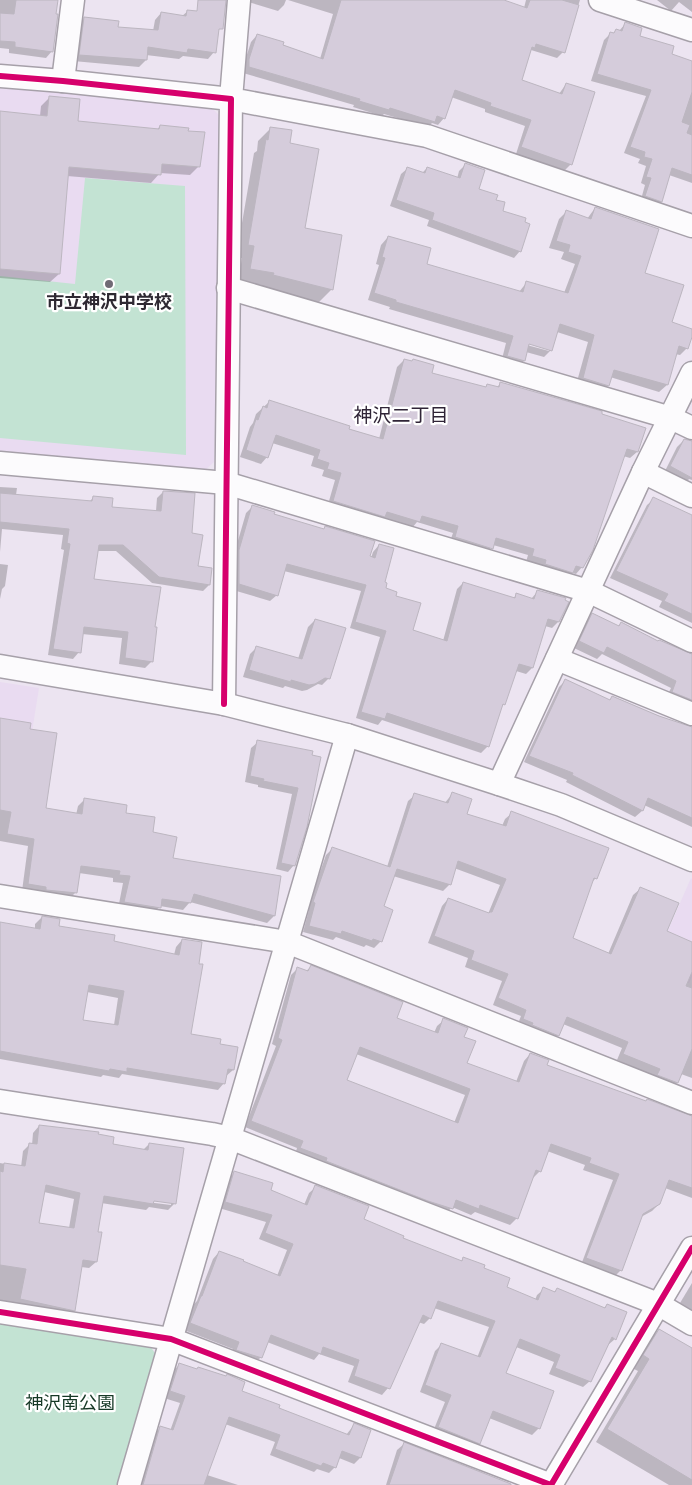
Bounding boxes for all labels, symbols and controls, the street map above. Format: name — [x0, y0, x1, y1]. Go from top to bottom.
marker: 市立神沢中学校 — [103, 278, 115, 290]
place label: 市立神沢中学校 — [46, 292, 172, 312]
district label: 神沢二丁目 — [353, 405, 449, 426]
park label: 神沢南公園 — [25, 1394, 115, 1413]

